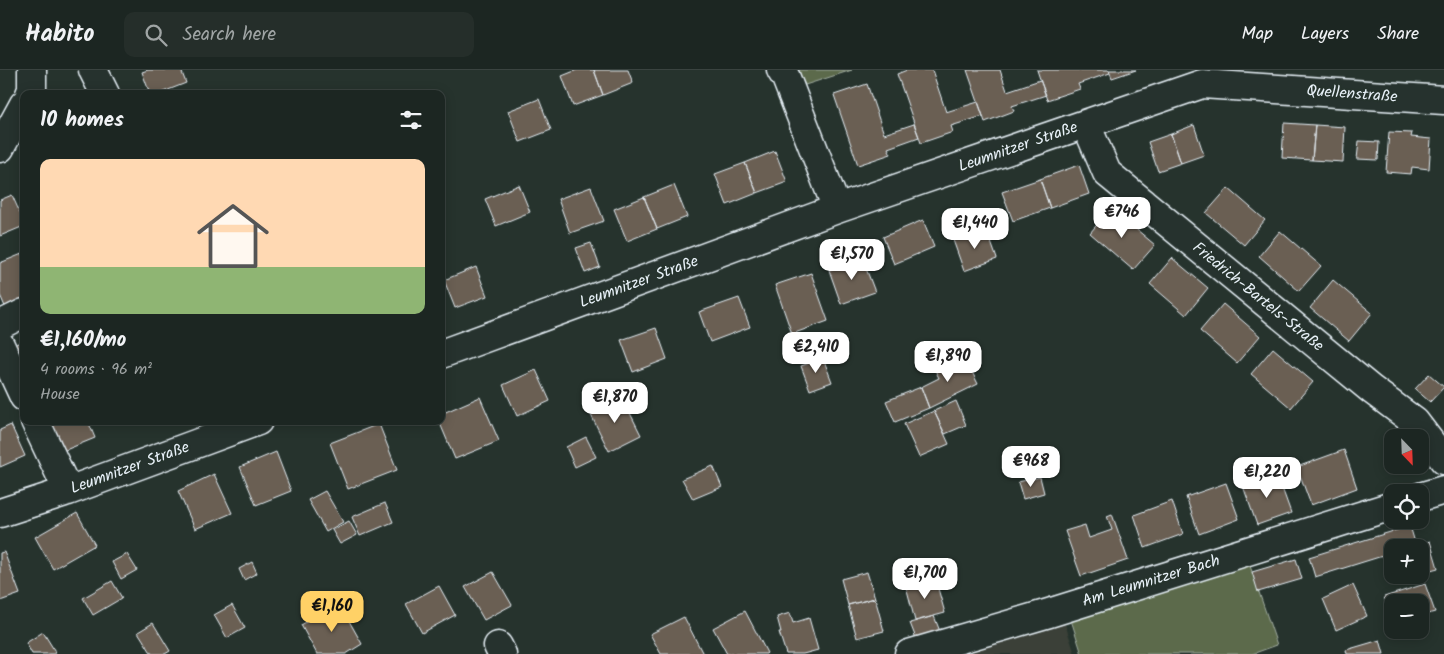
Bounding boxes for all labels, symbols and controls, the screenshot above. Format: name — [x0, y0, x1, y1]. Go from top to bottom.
search box — [124, 12, 474, 57]
text: Habito — [25, 15, 94, 54]
text: Search here — [182, 20, 276, 50]
text: Map — [1242, 20, 1273, 49]
text: Layers — [1301, 20, 1349, 49]
text: Share — [1377, 20, 1419, 49]
icon: search — [142, 21, 170, 49]
street label: Quellenstraße — [1306, 78, 1398, 110]
text: 10 homes — [40, 104, 124, 137]
icon: filters — [397, 106, 425, 134]
street label: Leumnitzer Straße — [955, 115, 1081, 179]
icon: home — [188, 191, 278, 281]
pin: €746 — [1092, 196, 1152, 239]
text: €746 — [1104, 200, 1140, 225]
pin: €1,440 — [934, 208, 1016, 250]
text: €1,440 — [953, 211, 997, 236]
street label: Friedrich-Bartels-Straße — [1187, 236, 1329, 358]
pin: €1,570 — [811, 238, 893, 281]
text: €1,570 — [830, 242, 874, 267]
street label: Leumnitzer Straße — [576, 249, 702, 315]
text: €1,160/mo — [40, 324, 126, 357]
pin: €2,410 — [775, 332, 857, 374]
text: €2,410 — [793, 335, 839, 360]
pin: €1,890 — [907, 340, 989, 383]
text: €1,890 — [926, 344, 970, 369]
text: 4 rooms · 96 m² — [40, 357, 152, 382]
text: House — [40, 382, 80, 407]
pin: €1,870 — [574, 382, 656, 424]
text: €1,870 — [593, 385, 637, 410]
north arrow — [1384, 429, 1429, 474]
map controls — [1384, 429, 1429, 639]
street label: Leumnitzer Straße — [67, 435, 193, 501]
pin: €968 — [1001, 446, 1061, 488]
text: €968 — [1013, 449, 1049, 474]
pin: €1,220 — [1226, 456, 1308, 499]
text: €1,220 — [1244, 460, 1290, 485]
button: locate — [1384, 484, 1429, 529]
button: + — [1384, 539, 1429, 584]
street label: Am Leumnitzer Bach — [1079, 548, 1223, 614]
pin: €1,700 — [884, 558, 966, 600]
text: €1,700 — [903, 561, 947, 586]
pin: €1,160 — [291, 590, 373, 633]
text: €1,160 — [312, 594, 352, 619]
button: − — [1384, 594, 1429, 639]

